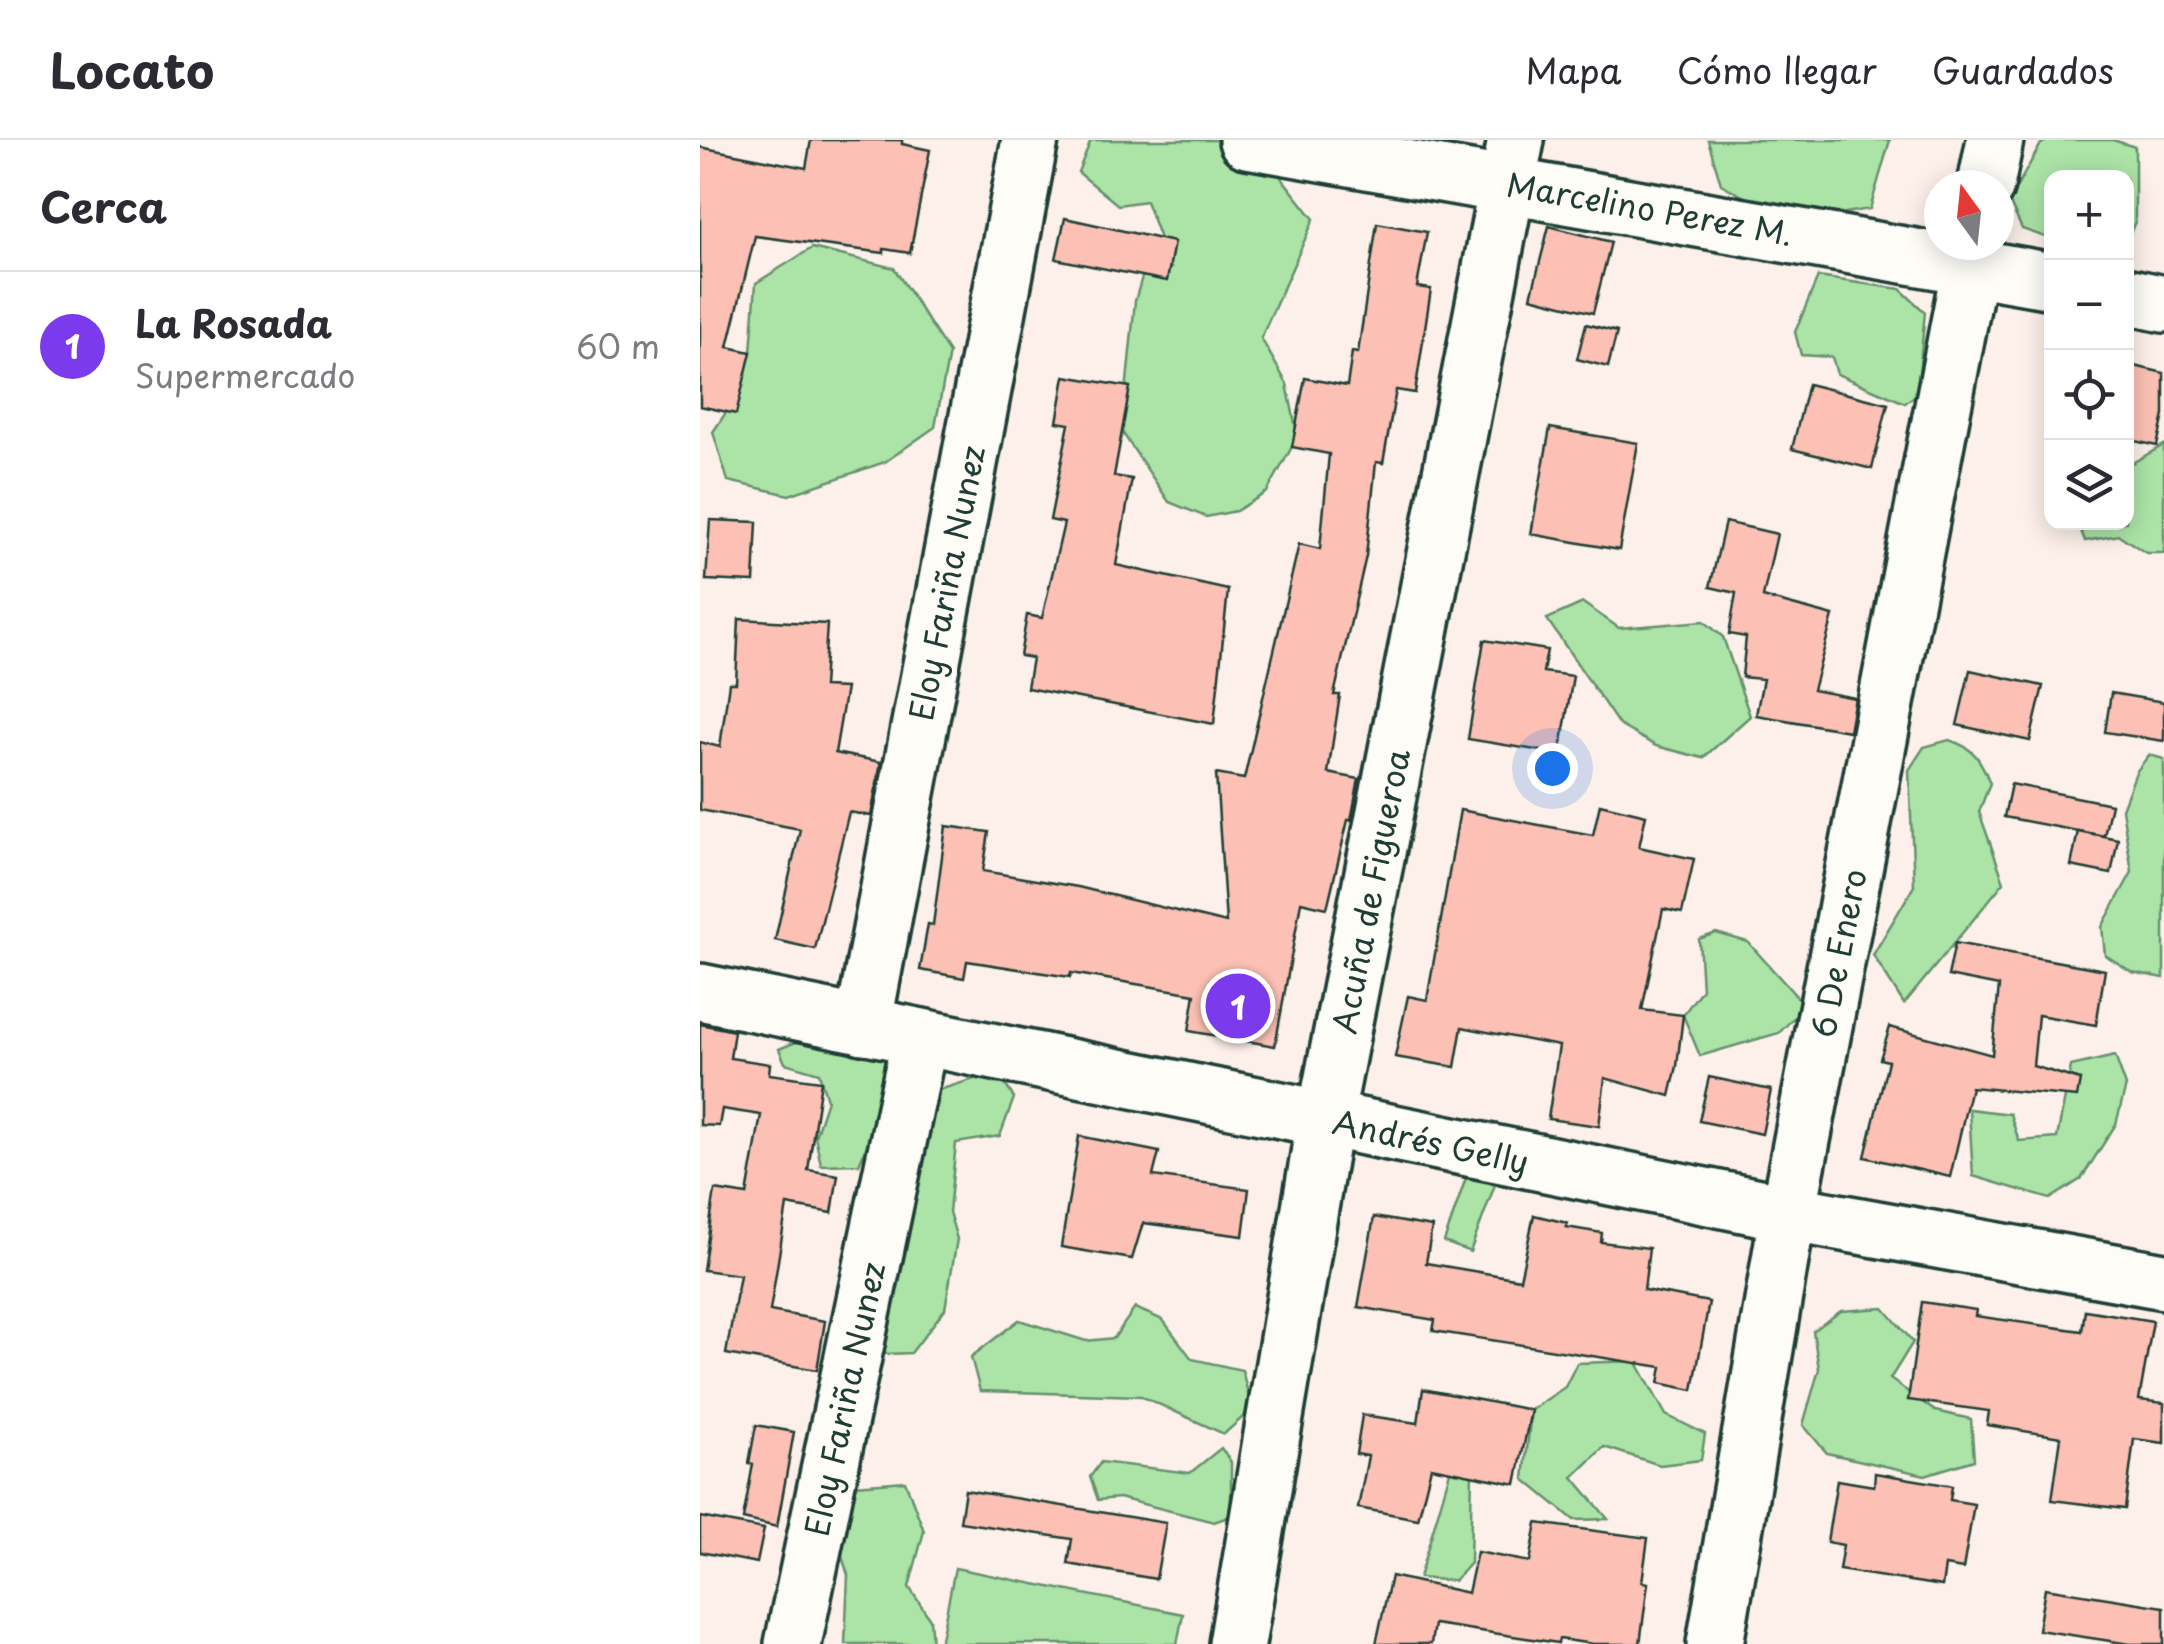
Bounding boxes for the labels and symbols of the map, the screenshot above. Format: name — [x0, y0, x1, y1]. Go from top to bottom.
street label: Marcelino Perez M. — [1503, 159, 1797, 257]
north arrow — [1924, 170, 2014, 260]
street label: Eloy Fariña Nunez — [896, 442, 996, 724]
your location — [1527, 743, 1578, 794]
street label: Acuña de Figueroa — [1319, 744, 1421, 1037]
street label: 6 De Enero — [1798, 865, 1878, 1041]
pin: 1 — [1206, 968, 1270, 1044]
street label: Andrés Gelly — [1329, 1097, 1533, 1185]
street label: Eloy Fariña Nunez — [792, 1258, 896, 1540]

